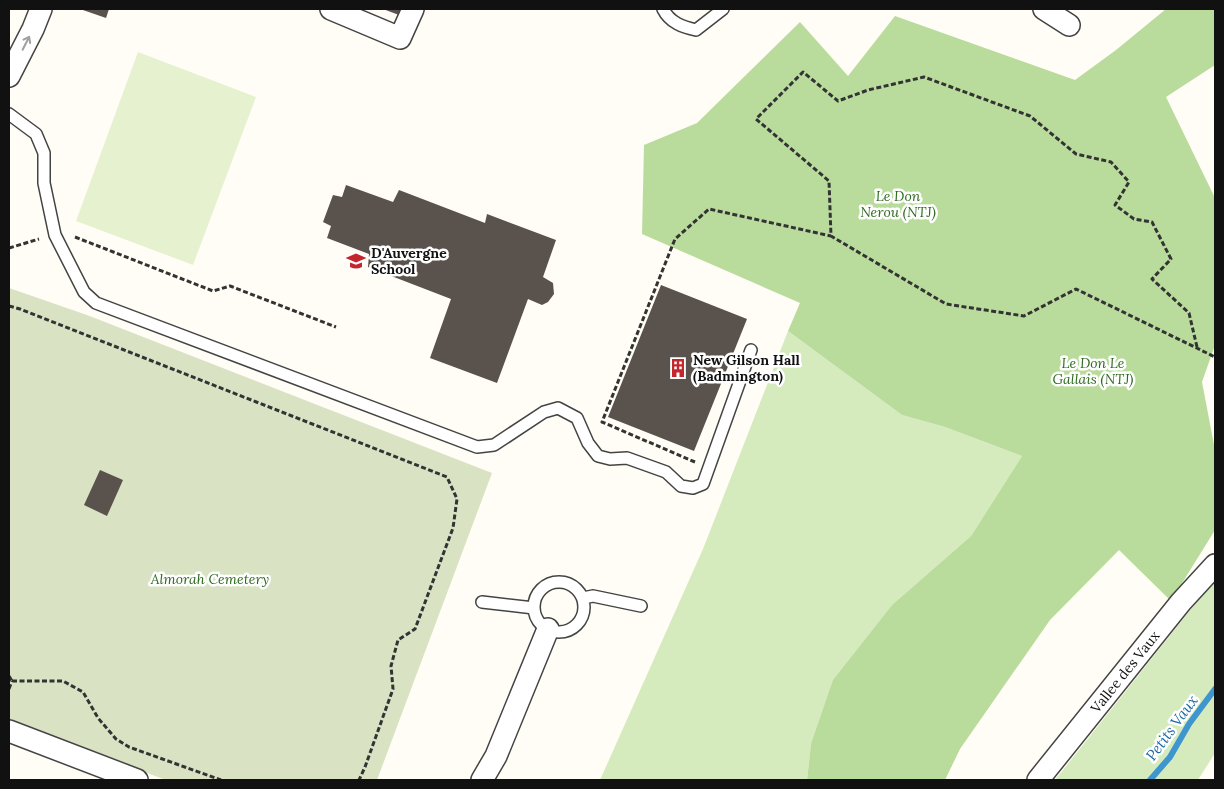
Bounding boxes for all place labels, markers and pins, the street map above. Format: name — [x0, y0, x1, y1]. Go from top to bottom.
place label: D'Auvergne School — [371, 244, 447, 278]
school or university icon: D'Auvergne School — [345, 250, 367, 272]
place label: New Gilson Hall (Badmington) — [693, 351, 801, 385]
building icon: New Gilson Hall (Badmington) — [667, 357, 689, 379]

